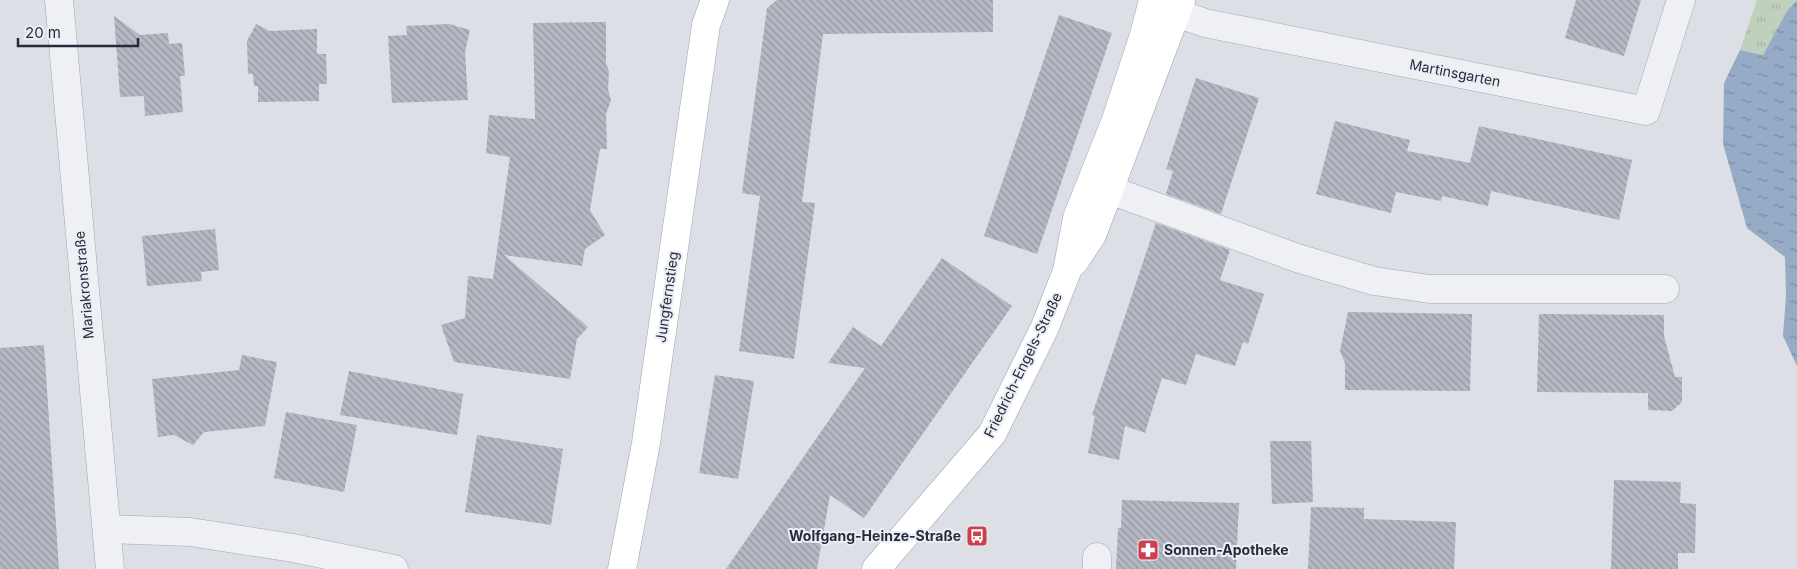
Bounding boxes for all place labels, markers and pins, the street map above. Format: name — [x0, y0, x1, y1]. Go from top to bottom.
bus stop icon: Wolfgang-Heinze-Straße — [965, 524, 989, 548]
place label: Wolfgang-Heinze-Straße — [789, 527, 961, 544]
pharmacy icon: Sonnen-Apotheke — [1136, 538, 1160, 562]
place label: Sonnen-Apotheke — [1164, 541, 1289, 558]

